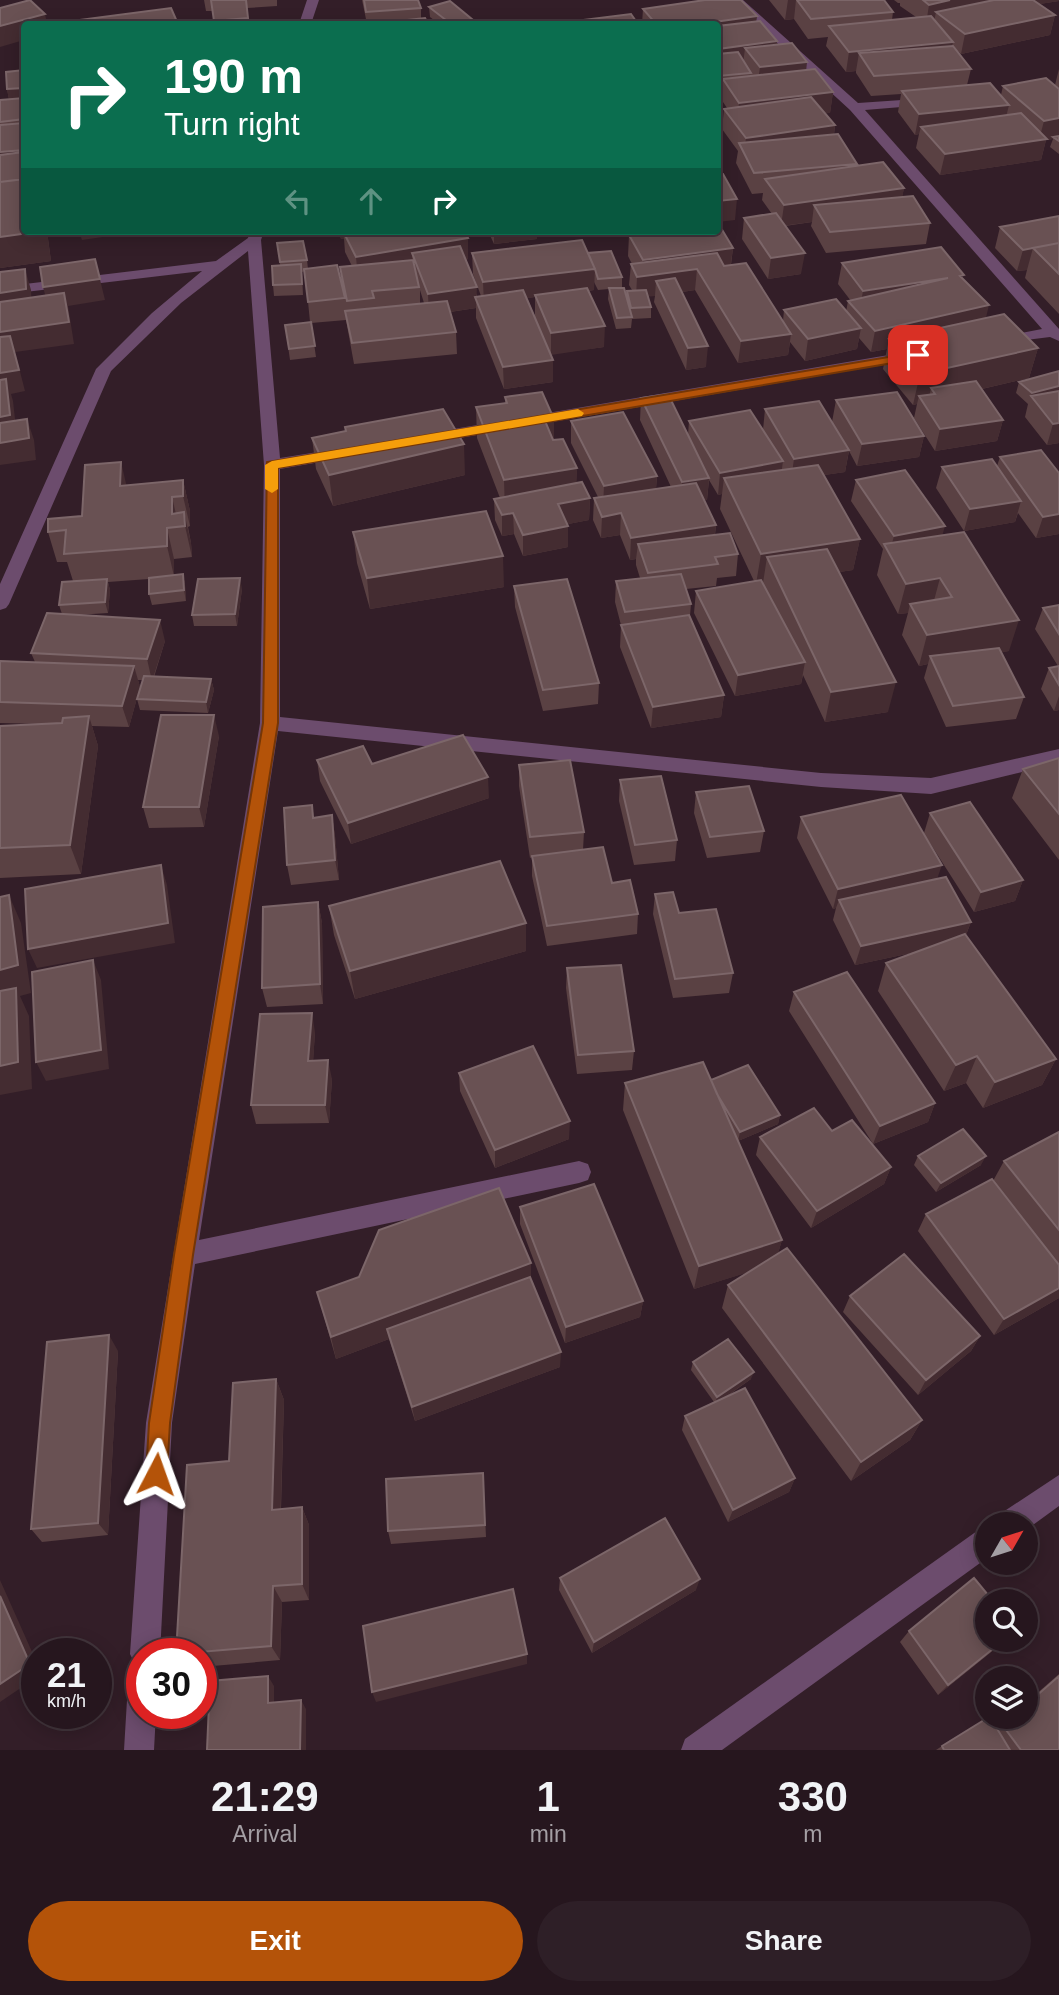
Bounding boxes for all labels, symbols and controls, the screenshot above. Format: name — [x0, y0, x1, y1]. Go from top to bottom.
icon: right — [49, 49, 140, 140]
text: 190 m — [164, 49, 303, 103]
text: Turn right — [164, 106, 300, 142]
icon: left — [279, 182, 317, 220]
icon: ahead — [352, 182, 390, 220]
icon: right — [425, 182, 463, 220]
pin — [888, 325, 948, 385]
icon: arrive — [899, 336, 937, 374]
position arrow — [119, 1437, 193, 1511]
north arrow — [975, 1512, 1038, 1575]
map controls — [975, 1512, 1038, 1729]
button: search — [975, 1589, 1038, 1652]
speed limit sign: 30 — [126, 1638, 217, 1729]
text: 21 — [47, 1655, 86, 1694]
button: layers — [975, 1666, 1038, 1729]
text: km/h — [47, 1691, 86, 1711]
text: 21:29 — [211, 1773, 319, 1820]
text: 1 — [536, 1773, 560, 1820]
text: 330 — [778, 1773, 848, 1820]
text: Arrival — [232, 1821, 297, 1847]
text: min — [530, 1821, 567, 1847]
text: m — [803, 1821, 822, 1847]
button: Exit — [28, 1901, 523, 1981]
button: Share — [537, 1901, 1031, 1981]

